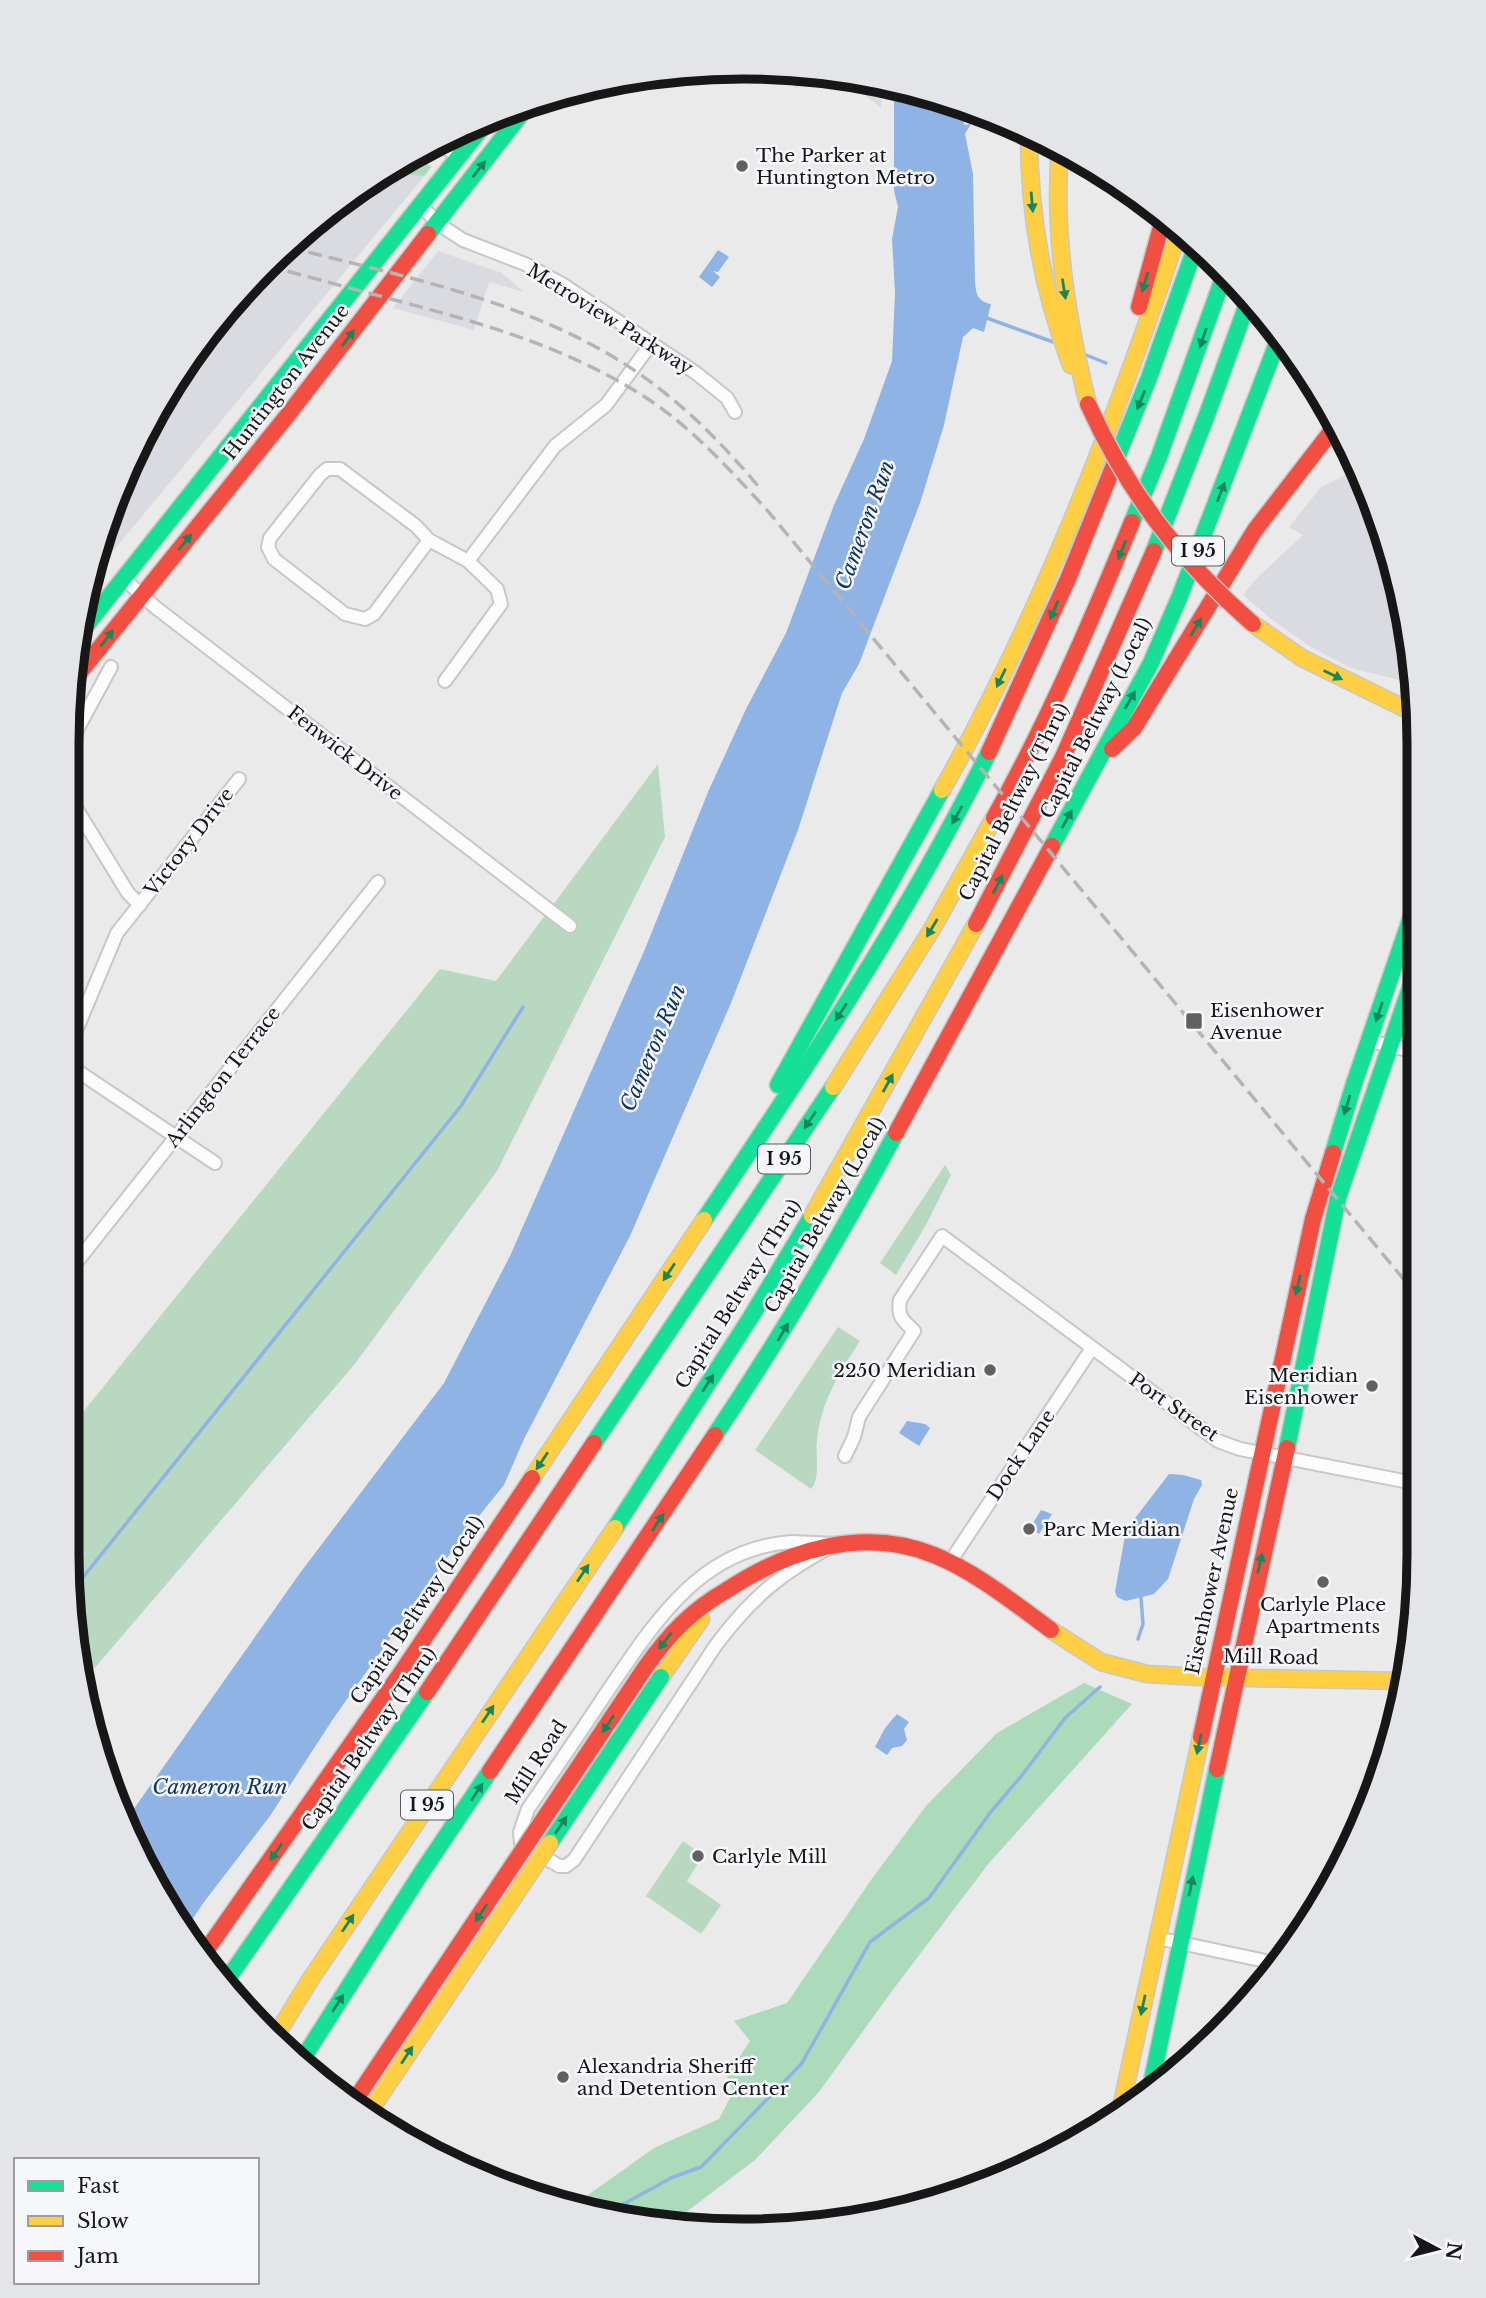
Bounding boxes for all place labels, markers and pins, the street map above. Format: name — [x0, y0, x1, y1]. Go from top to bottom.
place label: The Parker at Huntington Metro — [756, 144, 935, 189]
marker: The Parker at Huntington Metro — [734, 158, 750, 174]
place label: Eisenhower Avenue — [1209, 999, 1324, 1044]
marker: Eisenhower Avenue — [1184, 1011, 1204, 1031]
place label: 2250 Meridian — [833, 1359, 976, 1382]
marker: 2250 Meridian — [982, 1362, 998, 1378]
place label: Meridian Eisenhower — [1244, 1364, 1358, 1409]
marker: Meridian Eisenhower — [1364, 1378, 1380, 1394]
place label: Parc Meridian — [1043, 1518, 1180, 1541]
marker: Parc Meridian — [1021, 1521, 1037, 1537]
marker: Carlyle Place Apartments — [1315, 1574, 1331, 1590]
place label: Carlyle Place Apartments — [1260, 1593, 1386, 1638]
place label: Carlyle Mill — [712, 1845, 827, 1868]
marker: Carlyle Mill — [690, 1848, 706, 1864]
place label: Alexandria Sheriff and Detention Center — [576, 2055, 789, 2100]
marker: Alexandria Sheriff and Detention Center — [555, 2069, 571, 2085]

